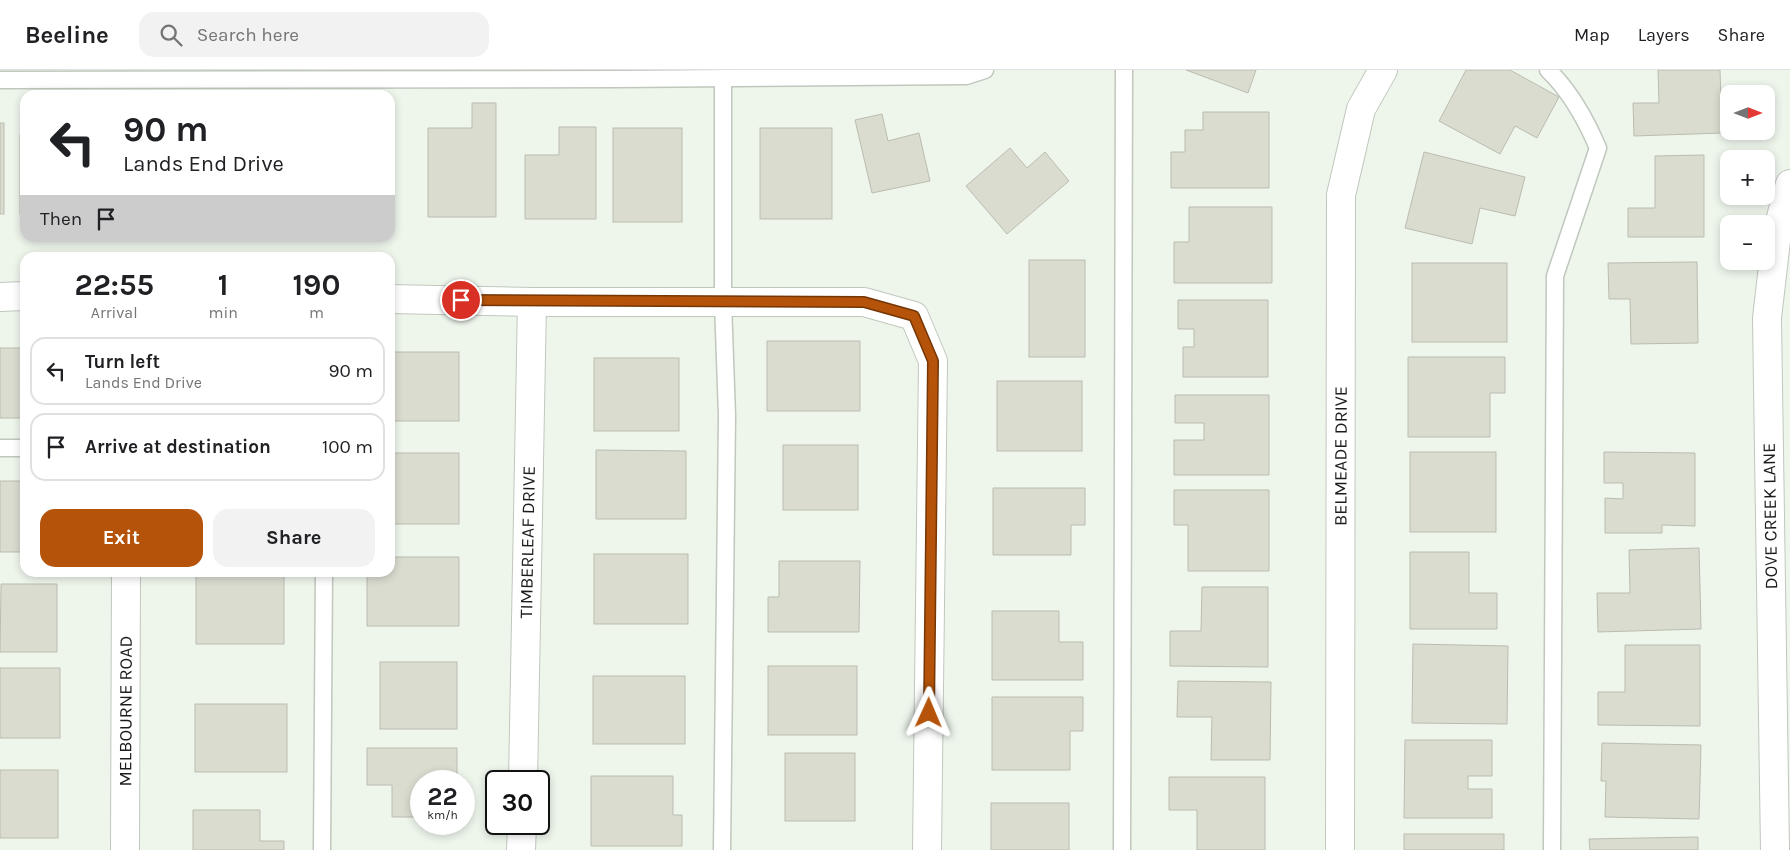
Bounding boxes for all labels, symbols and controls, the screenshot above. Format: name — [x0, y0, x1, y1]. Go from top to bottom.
search box — [139, 12, 489, 57]
text: Beeline — [25, 21, 109, 49]
icon: search — [157, 21, 185, 49]
text: Search here — [197, 24, 299, 46]
text: Map — [1574, 24, 1610, 46]
text: Layers — [1638, 24, 1690, 46]
text: Share — [1718, 24, 1765, 46]
north arrow — [1720, 85, 1775, 140]
map controls — [1720, 85, 1775, 270]
text: 90 m — [123, 109, 209, 150]
icon: left — [40, 110, 105, 175]
button: + — [1720, 150, 1775, 205]
text: Lands End Drive — [123, 151, 284, 177]
icon: arrive — [92, 205, 120, 233]
text: Then — [40, 208, 82, 230]
button: − — [1720, 215, 1775, 270]
text: 22:55 — [75, 267, 154, 303]
text: 1 — [218, 267, 228, 303]
text: 190 — [292, 267, 340, 303]
pin — [440, 279, 482, 321]
icon: arrive — [447, 286, 475, 314]
text: Arrival — [91, 303, 138, 322]
text: min — [208, 303, 238, 322]
text: m — [309, 303, 324, 322]
text: Turn left — [85, 351, 160, 373]
icon: left — [42, 357, 70, 385]
text: 90 m — [328, 360, 373, 382]
text: Lands End Drive — [85, 373, 202, 392]
street label: BELMEADE DRIVE — [1329, 386, 1352, 526]
icon: arrive — [42, 433, 70, 461]
text: Arrive at destination — [85, 436, 271, 458]
text: 100 m — [322, 436, 373, 458]
street label: DOVE CREEK LANE — [1758, 443, 1782, 589]
street label: TIMBERLEAF DRIVE — [515, 466, 540, 618]
button: Exit — [40, 509, 203, 567]
button: Share — [213, 509, 375, 567]
street label: MELBOURNE ROAD — [114, 635, 137, 787]
position arrow — [902, 686, 954, 738]
speed limit sign: 30 — [485, 770, 550, 835]
text: 22 — [427, 782, 458, 811]
text: km/h — [427, 808, 458, 822]

